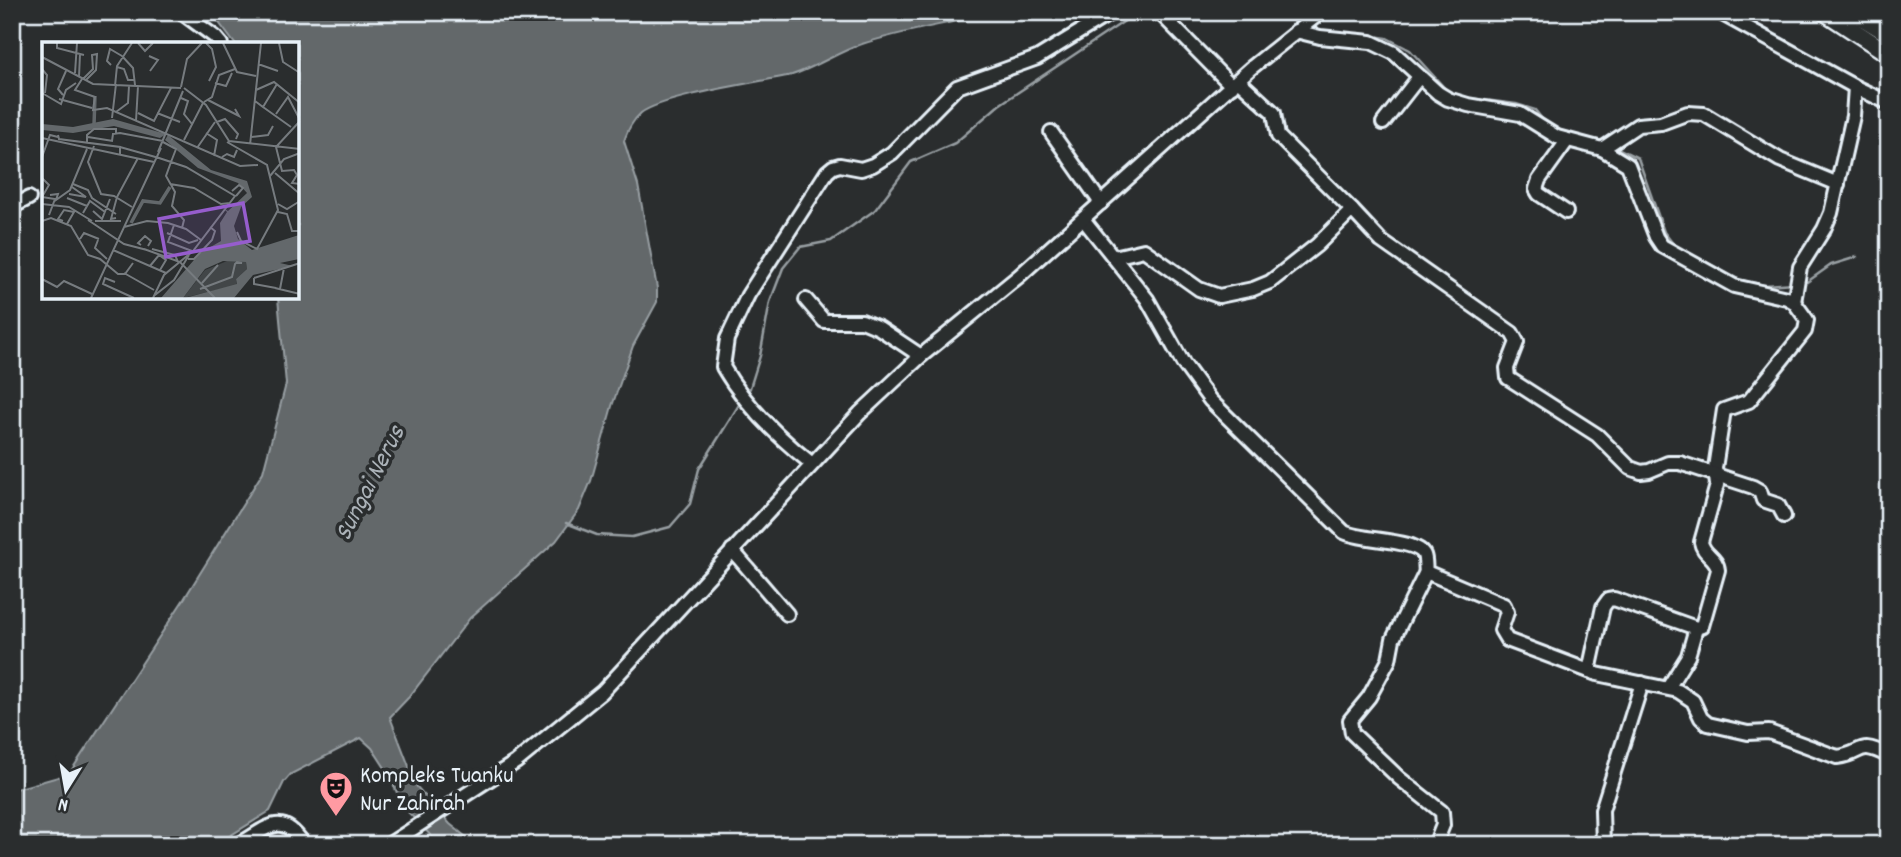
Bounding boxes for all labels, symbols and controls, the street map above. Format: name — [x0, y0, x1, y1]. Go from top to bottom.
inset map — [42, 42, 299, 299]
water label: Sungai Nerus — [326, 419, 416, 548]
north arrow — [32, 756, 102, 826]
place label: Kompleks Tuanku Nur Zahirah — [360, 760, 514, 822]
theatre icon: Kompleks Tuanku Nur Zahirah — [317, 769, 355, 818]
text: N — [56, 789, 71, 817]

